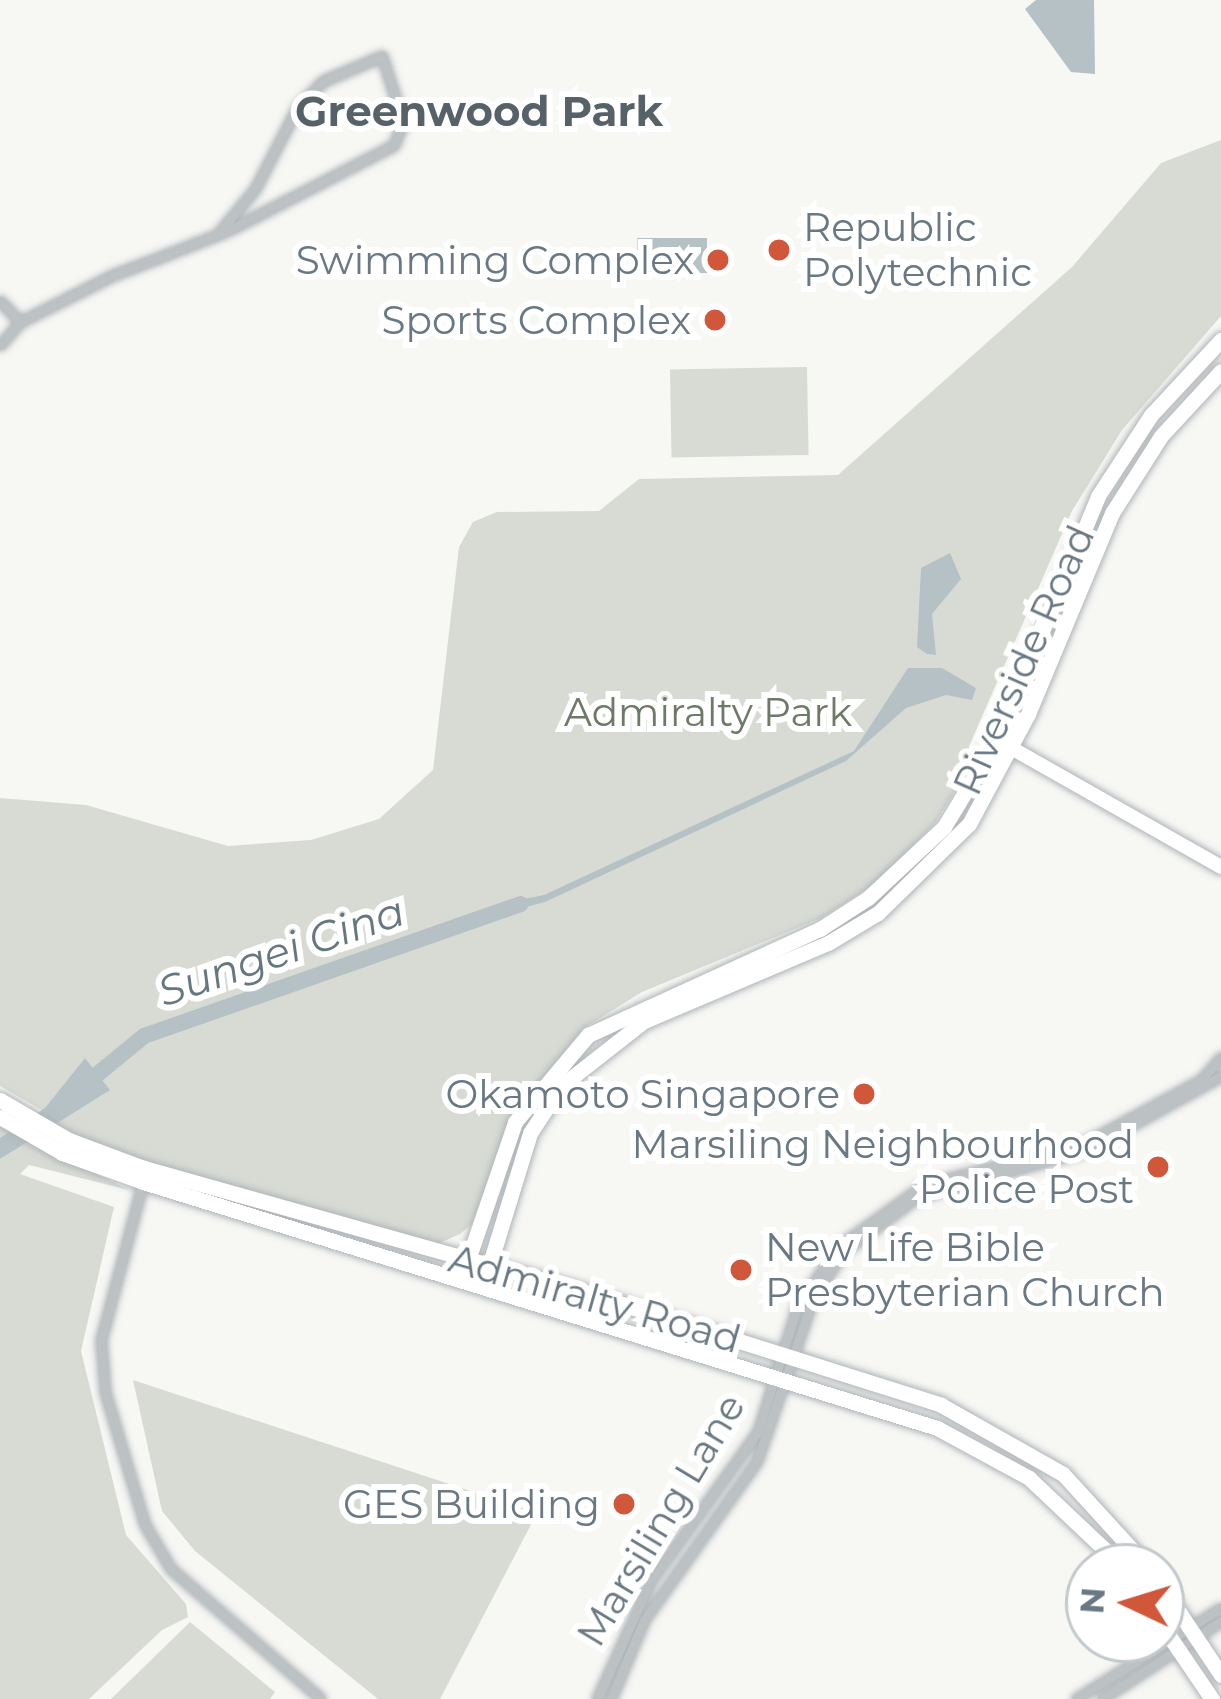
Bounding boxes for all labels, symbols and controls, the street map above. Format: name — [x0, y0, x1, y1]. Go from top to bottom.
district label: Greenwood Park — [295, 86, 663, 136]
place label: Republic Polytechnic — [803, 205, 1032, 296]
place label: Swimming Complex — [296, 237, 694, 283]
marker: Republic Polytechnic — [766, 237, 792, 263]
marker: Swimming Complex — [705, 247, 731, 273]
place label: Sports Complex — [381, 297, 691, 343]
marker: Sports Complex — [702, 307, 728, 333]
street label: Riverside Road — [944, 518, 1104, 802]
park label: Admiralty Park — [564, 689, 852, 735]
water label: Sungei Cina — [151, 885, 411, 1017]
place label: Okamoto Singapore — [446, 1071, 840, 1117]
marker: Okamoto Singapore — [851, 1081, 877, 1107]
place label: Marsiling Neighbourhood Police Post — [631, 1122, 1134, 1213]
marker: Marsiling Neighbourhood Police Post — [1145, 1154, 1171, 1180]
place label: New Life Bible Presbyterian Church — [765, 1225, 1165, 1316]
street label: Admiralty Road — [444, 1235, 746, 1363]
marker: New Life Bible Presbyterian Church — [728, 1257, 754, 1283]
street label: Marsiling Lane — [567, 1386, 755, 1654]
place label: GES Building — [343, 1481, 600, 1527]
marker: GES Building — [611, 1491, 637, 1517]
north arrow — [1065, 1543, 1185, 1663]
text: N — [1071, 1586, 1113, 1615]

